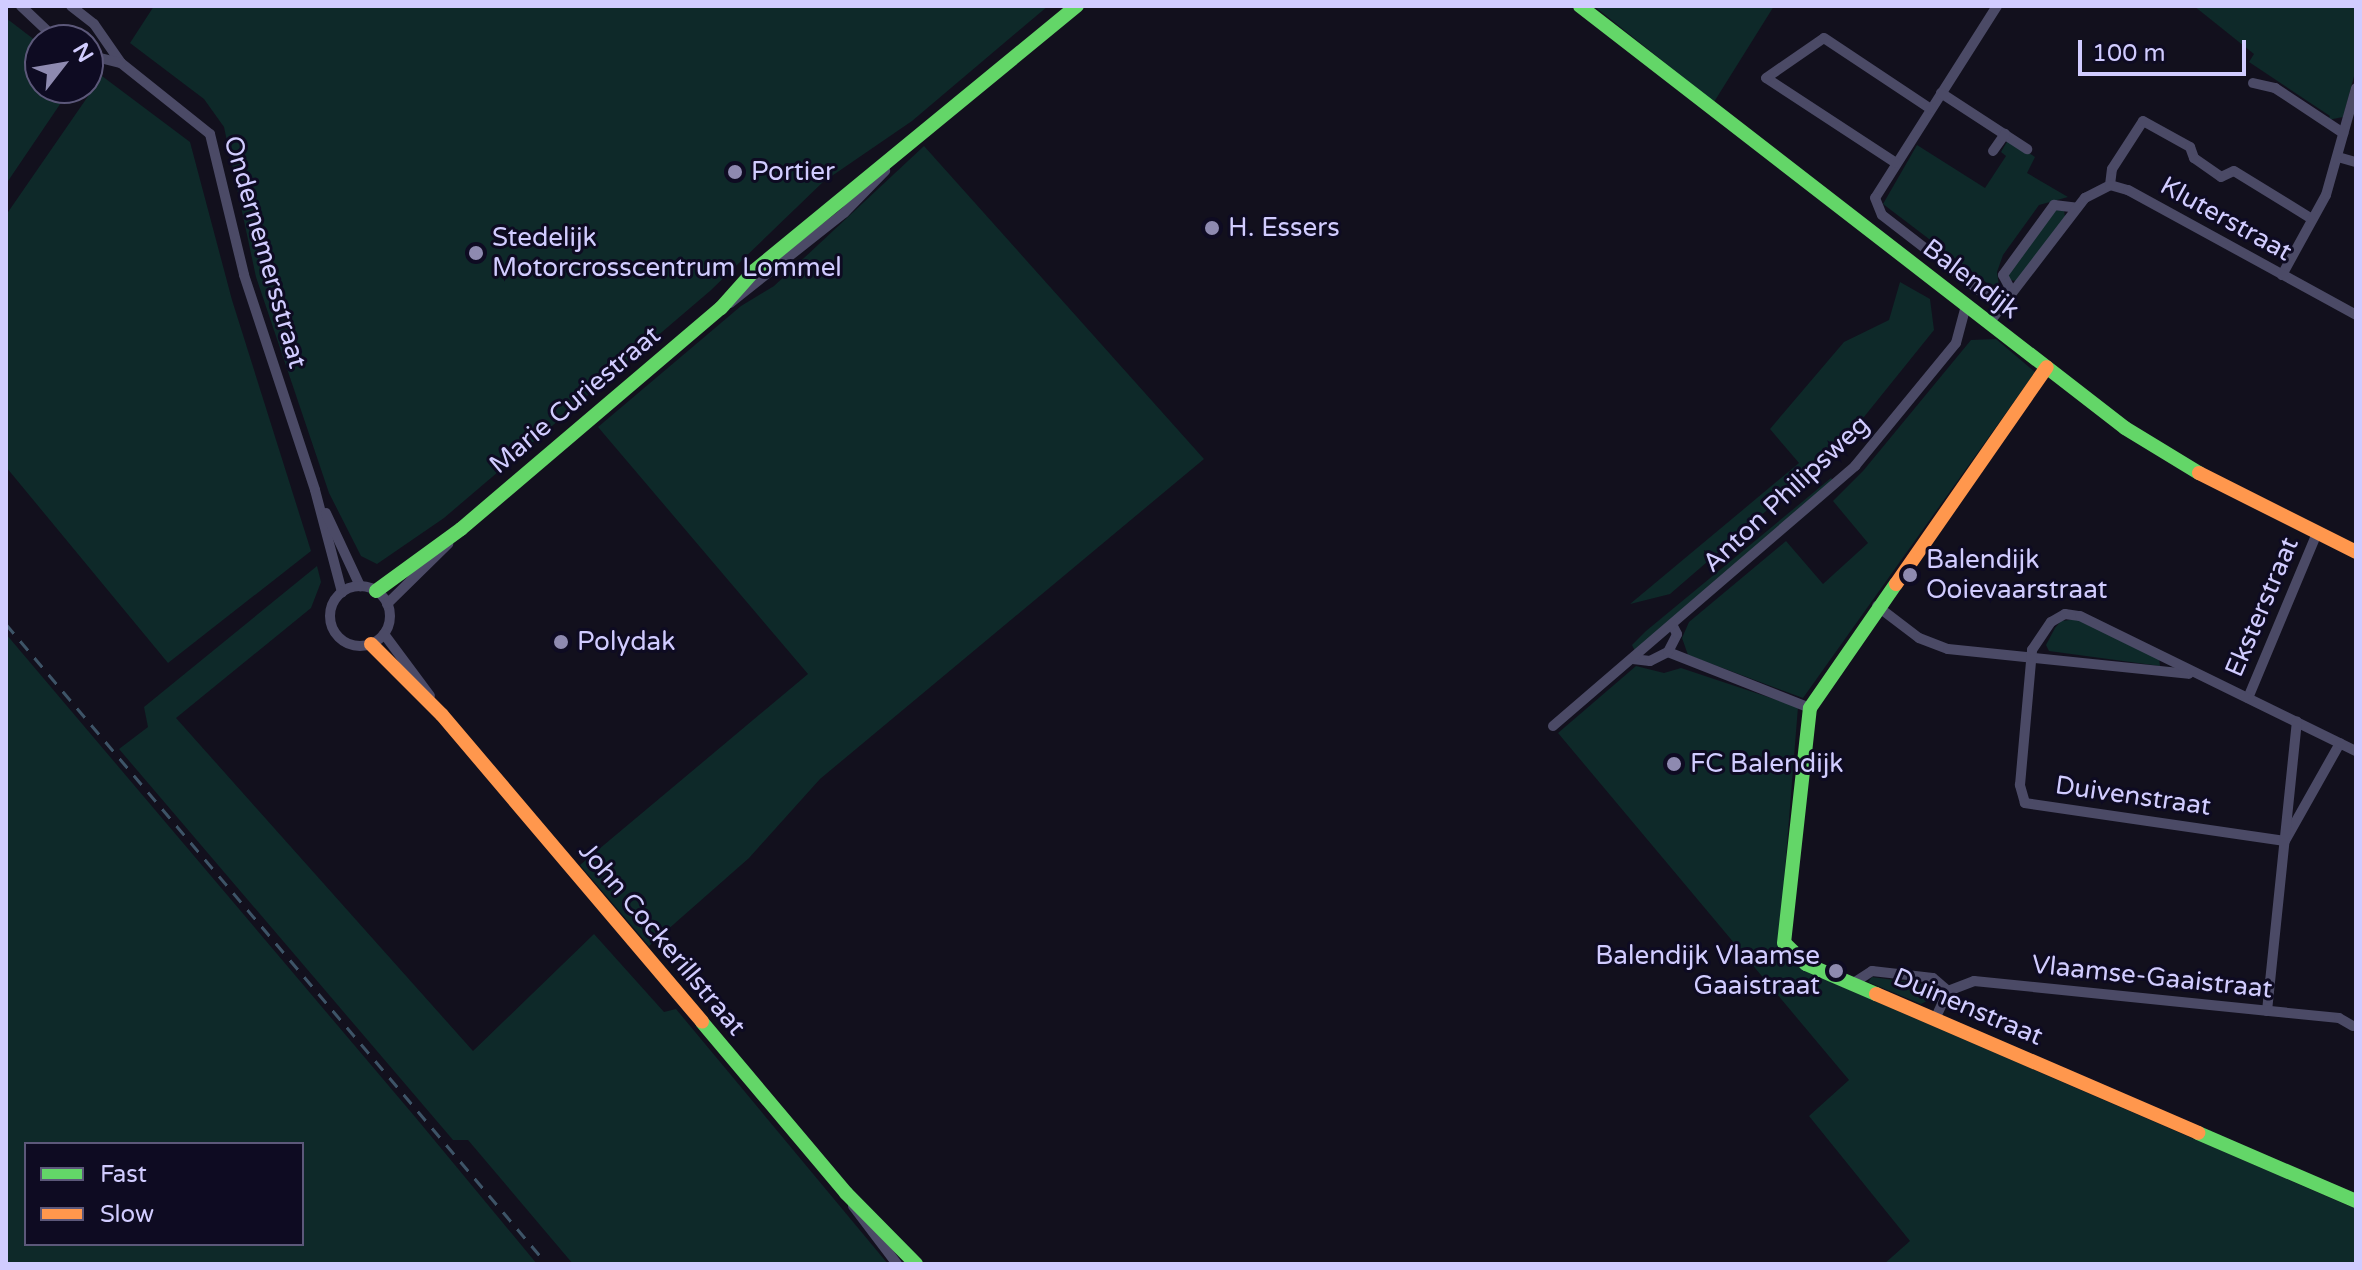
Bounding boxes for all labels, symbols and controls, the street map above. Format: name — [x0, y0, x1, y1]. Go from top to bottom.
north arrow — [24, 24, 104, 104]
scale bar — [2082, 24, 2250, 74]
text: N — [67, 38, 99, 67]
text: 100 m — [2092, 39, 2166, 68]
street label: Ondernemersstraat — [217, 132, 313, 372]
place label: Portier — [751, 156, 835, 188]
marker: Portier — [726, 163, 744, 181]
street label: Kluterstraat — [2155, 170, 2297, 268]
place label: H. Essers — [1228, 212, 1340, 244]
marker: H. Essers — [1203, 219, 1221, 237]
place label: Stedelijk Motorcrosscentrum Lommel — [492, 222, 842, 284]
street label: Balendijk — [1916, 232, 2026, 326]
marker: Stedelijk Motorcrosscentrum Lommel — [467, 244, 485, 262]
street label: Marie Curiestraat — [483, 319, 667, 481]
street label: Anton Philipsweg — [1696, 409, 1876, 579]
street label: Eksterstraat — [2219, 533, 2305, 681]
place label: Balendijk Ooievaarstraat — [1926, 544, 2107, 606]
marker: Balendijk Ooievaarstraat — [1901, 566, 1919, 584]
place label: Polydak — [577, 626, 675, 658]
marker: Polydak — [552, 633, 570, 651]
place label: FC Balendijk — [1690, 748, 1843, 780]
marker: FC Balendijk — [1665, 755, 1683, 773]
street label: Duivenstraat — [2053, 770, 2213, 822]
street label: John Cockerillstraat — [572, 836, 752, 1042]
place label: Balendijk Vlaamse Gaaistraat — [1595, 940, 1820, 1002]
street label: Vlaamse-Gaaistraat — [2030, 949, 2274, 1005]
marker: Balendijk Vlaamse Gaaistraat — [1827, 962, 1845, 980]
street label: Duinenstraat — [1889, 962, 2047, 1052]
legend — [24, 1142, 304, 1246]
text: Fast — [100, 1160, 147, 1189]
text: Slow — [100, 1200, 154, 1229]

